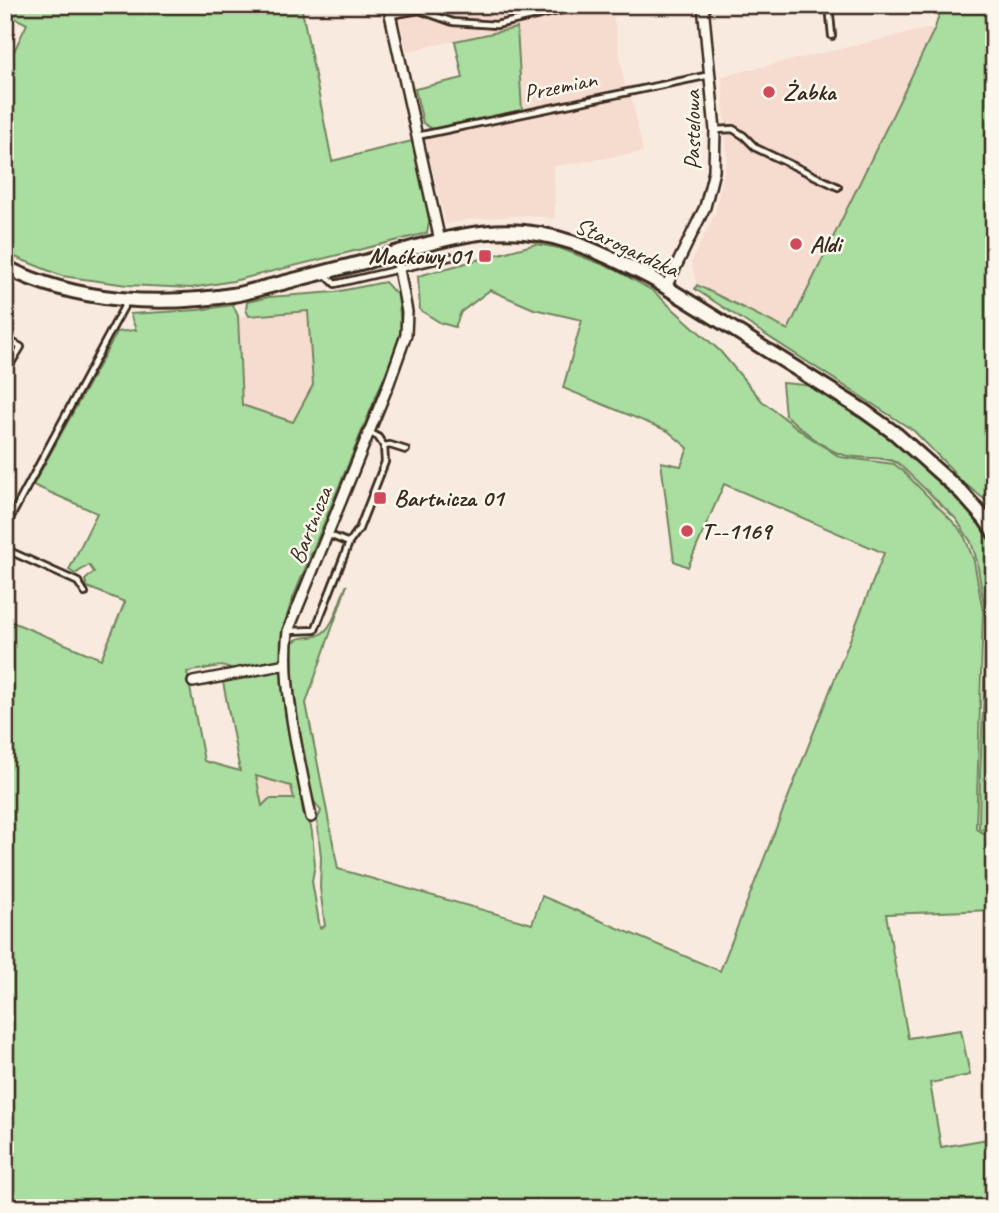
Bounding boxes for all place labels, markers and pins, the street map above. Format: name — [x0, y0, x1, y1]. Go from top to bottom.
place label: Żabka — [783, 77, 838, 107]
marker: Żabka — [761, 84, 777, 100]
place label: Aldi — [810, 229, 844, 259]
marker: Aldi — [788, 236, 804, 252]
place label: Maćkowy 01 — [368, 241, 474, 271]
marker: Maćkowy 01 — [477, 248, 493, 264]
place label: Bartnicza 01 — [394, 483, 507, 513]
marker: Bartnicza 01 — [372, 490, 388, 506]
place label: T--1169 — [701, 516, 774, 546]
marker: T--1169 — [679, 523, 695, 539]

